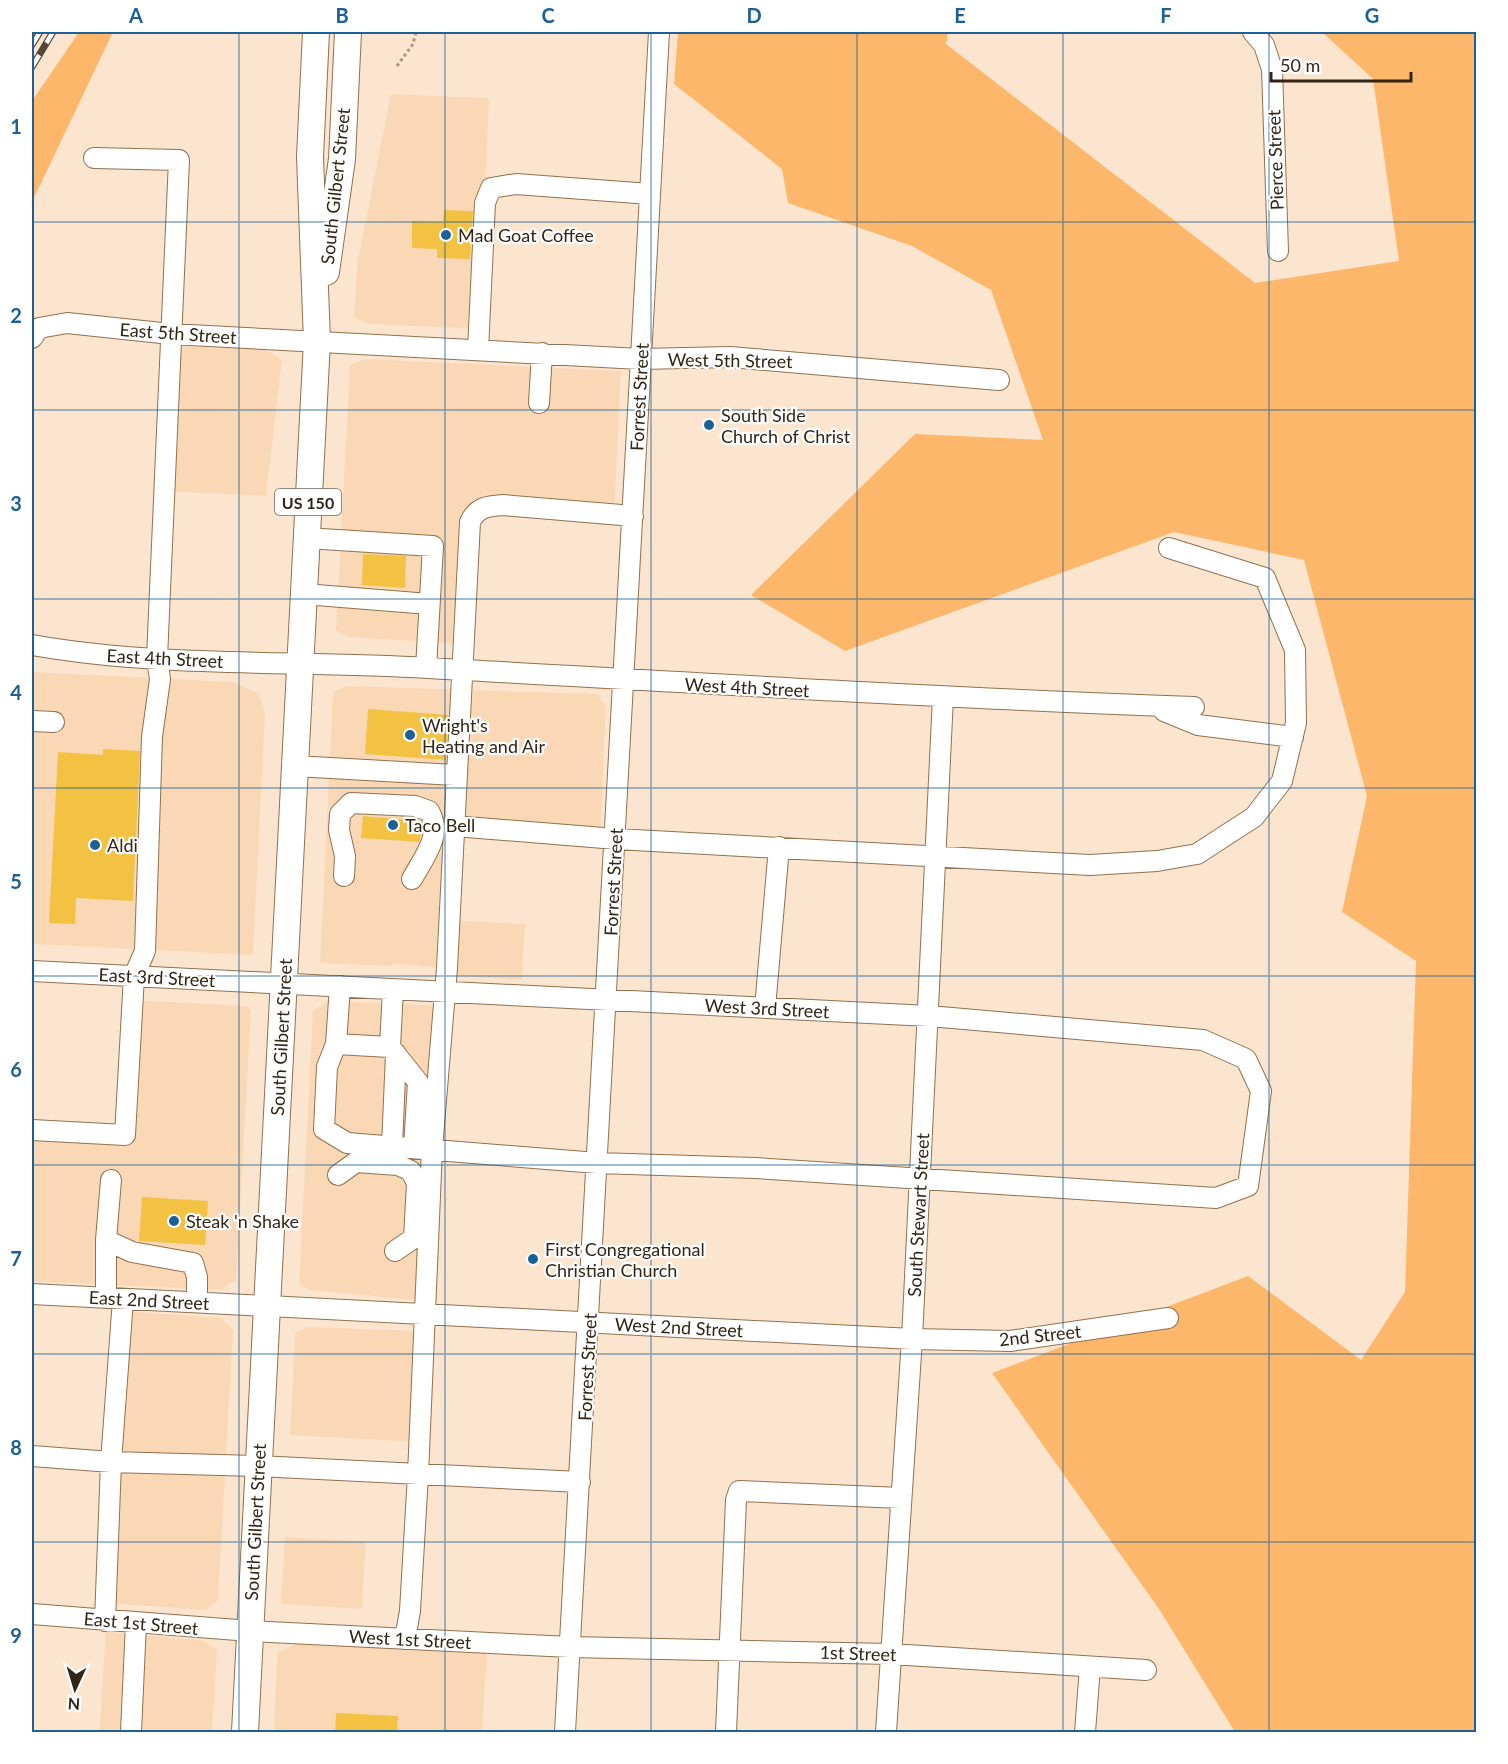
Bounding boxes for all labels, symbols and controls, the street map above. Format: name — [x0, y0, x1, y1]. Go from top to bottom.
text: A — [128, 3, 143, 27]
text: B — [335, 3, 349, 27]
text: C — [541, 3, 555, 27]
text: D — [746, 3, 762, 27]
text: E — [954, 3, 966, 27]
text: F — [1160, 3, 1172, 27]
text: G — [1365, 3, 1379, 27]
scale bar — [1271, 45, 1410, 83]
text: 50 m — [1280, 54, 1320, 76]
street label: South Gilbert Street — [316, 106, 354, 265]
street label: Pierce Street — [1262, 109, 1288, 211]
text: 1 — [10, 114, 22, 138]
place label: Mad Goat Coffee — [458, 224, 594, 246]
marker: Mad Goat Coffee — [439, 228, 453, 242]
text: 2 — [10, 303, 22, 327]
street label: East 5th Street — [119, 318, 238, 348]
street label: Forrest Street — [625, 342, 653, 452]
street label: West 5th Street — [667, 348, 793, 372]
place label: South Side Church of Christ — [721, 404, 851, 447]
marker: South Side Church of Christ — [702, 418, 716, 432]
road number: US 150 — [275, 489, 341, 515]
text: 3 — [10, 491, 22, 515]
street label: East 4th Street — [106, 644, 225, 672]
street label: West 4th Street — [684, 673, 810, 701]
text: 4 — [10, 680, 22, 704]
place label: Wright's Heating and Air — [422, 714, 545, 757]
marker: Wright's Heating and Air — [403, 728, 417, 742]
place label: Taco Bell — [405, 814, 475, 836]
marker: Taco Bell — [386, 818, 400, 832]
street label: Forrest Street — [599, 827, 627, 937]
place label: Aldi — [107, 834, 138, 856]
marker: Aldi — [88, 838, 102, 852]
text: 5 — [10, 869, 22, 893]
street label: South Gilbert Street — [266, 957, 296, 1116]
street label: East 3rd Street — [98, 963, 216, 991]
street label: West 3rd Street — [704, 994, 830, 1022]
text: 6 — [10, 1057, 22, 1081]
street label: South Stewart Street — [903, 1132, 933, 1298]
place label: Steak 'n Shake — [186, 1210, 299, 1232]
marker: Steak 'n Shake — [167, 1214, 181, 1228]
place label: First Congregational Christian Church — [545, 1238, 705, 1281]
text: 7 — [10, 1246, 22, 1270]
marker: First Congregational Christian Church — [526, 1252, 540, 1266]
street label: East 2nd Street — [88, 1286, 210, 1314]
street label: Forrest Street — [573, 1312, 601, 1422]
street label: West 2nd Street — [614, 1313, 744, 1341]
street label: 2nd Street — [998, 1320, 1083, 1350]
text: 8 — [10, 1435, 22, 1459]
street label: South Gilbert Street — [240, 1442, 270, 1601]
street label: East 1st Street — [83, 1607, 200, 1639]
text: 9 — [10, 1623, 22, 1647]
street label: West 1st Street — [348, 1625, 472, 1653]
street label: 1st Street — [819, 1641, 897, 1665]
north arrow — [45, 1659, 105, 1719]
text: N — [67, 1695, 81, 1714]

